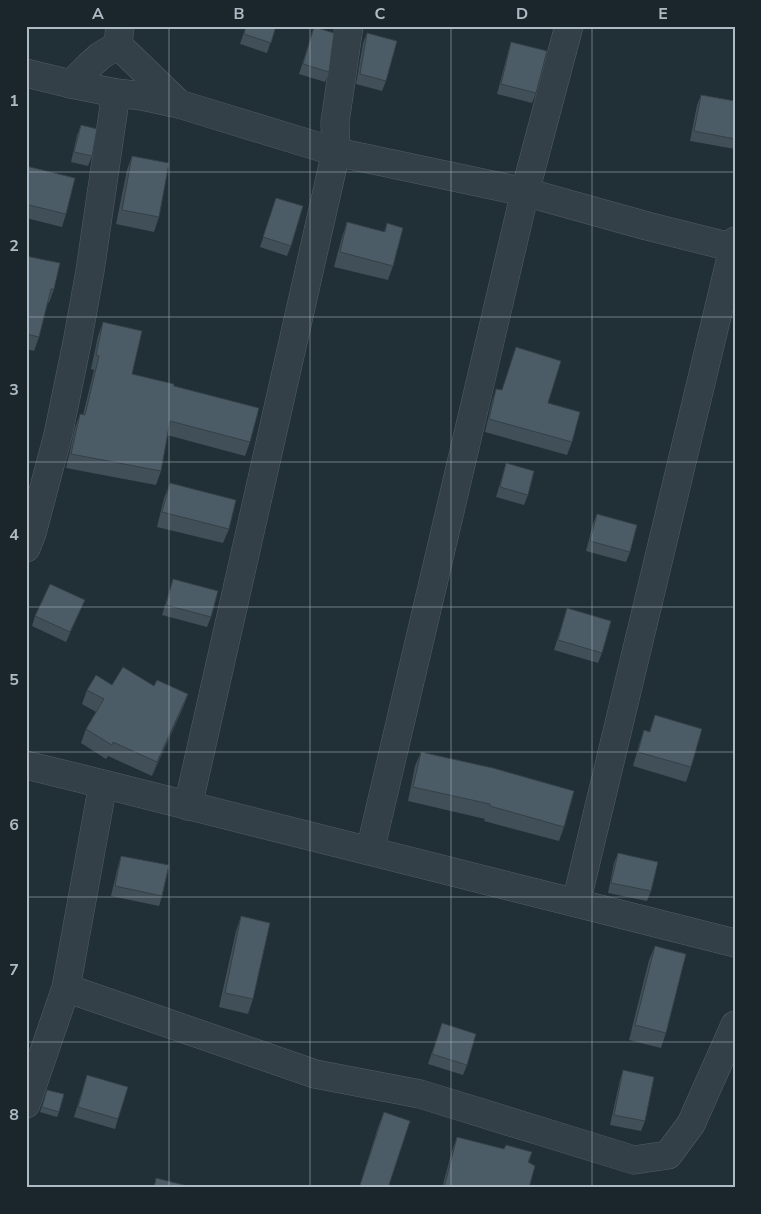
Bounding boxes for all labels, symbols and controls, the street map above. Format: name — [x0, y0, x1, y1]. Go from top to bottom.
text: A — [92, 3, 104, 25]
text: B — [233, 3, 245, 25]
text: C — [375, 3, 386, 25]
text: D — [516, 3, 528, 25]
text: E — [658, 3, 668, 25]
text: 1 — [9, 90, 19, 112]
text: 2 — [9, 235, 19, 257]
text: 3 — [9, 379, 19, 401]
text: 4 — [9, 524, 19, 546]
text: 5 — [9, 669, 19, 691]
text: 6 — [9, 814, 19, 836]
text: 7 — [9, 959, 19, 981]
text: 8 — [9, 1104, 19, 1126]

